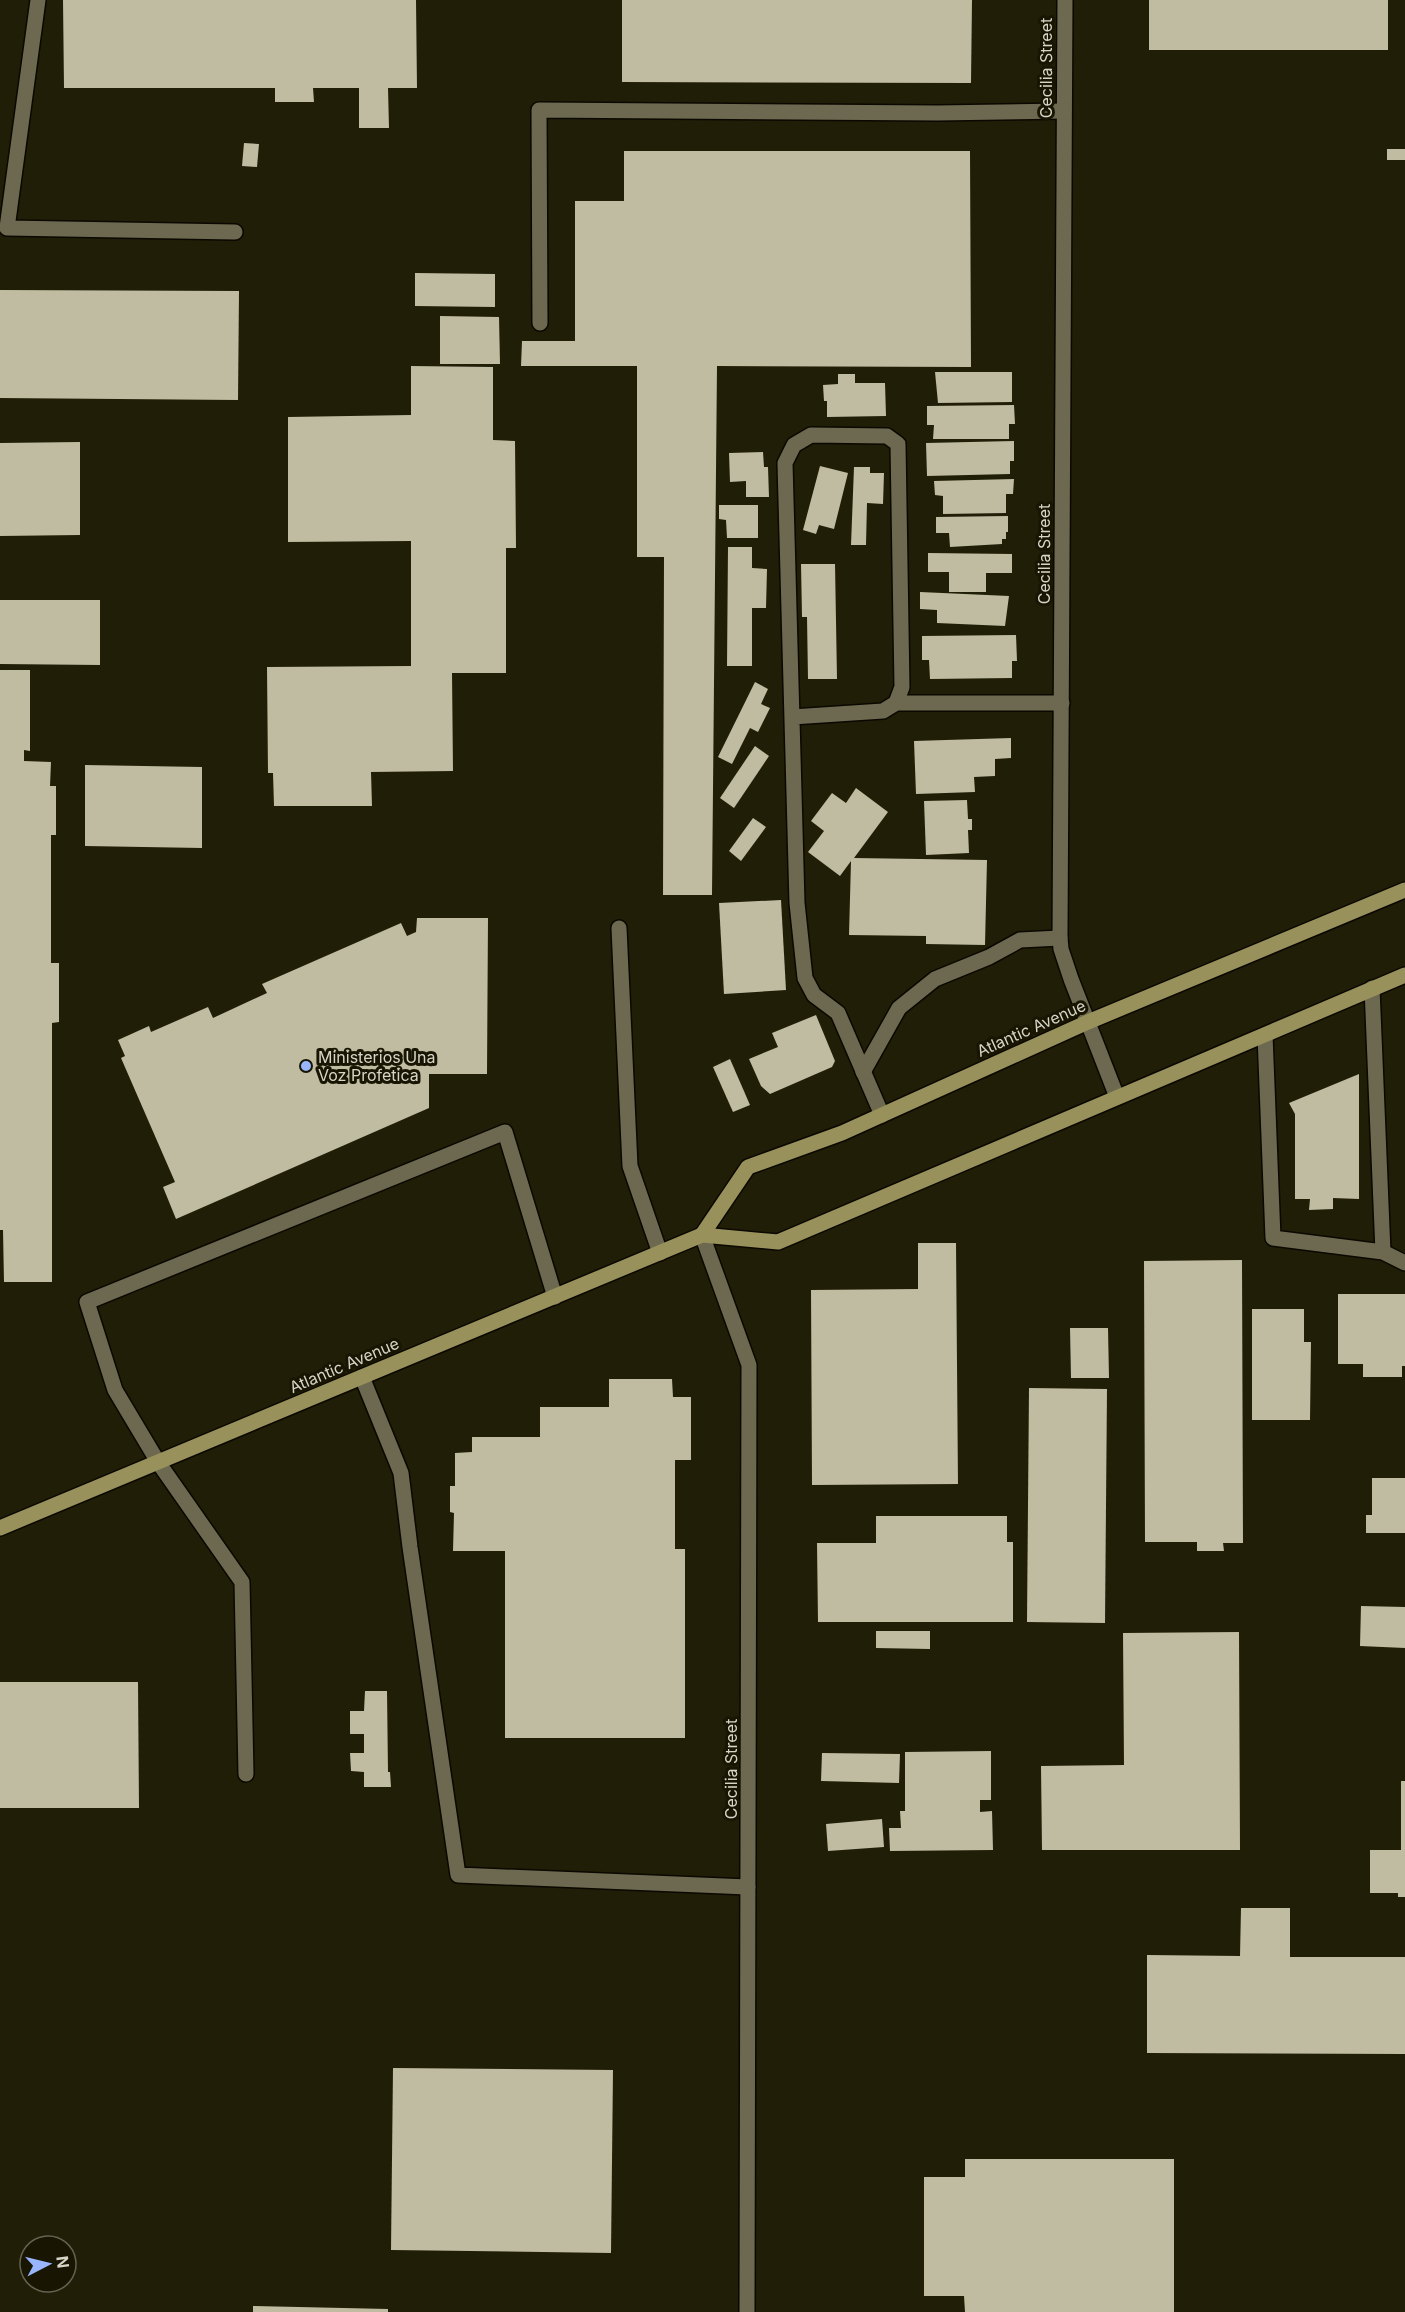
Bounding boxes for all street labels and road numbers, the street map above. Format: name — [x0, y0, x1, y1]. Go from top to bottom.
street label: Cecilia Street — [1036, 18, 1056, 118]
street label: Cecilia Street — [1034, 504, 1054, 604]
street label: Atlantic Avenue — [973, 995, 1089, 1061]
street label: Atlantic Avenue — [286, 1333, 402, 1397]
street label: Cecilia Street — [721, 1719, 741, 1819]

